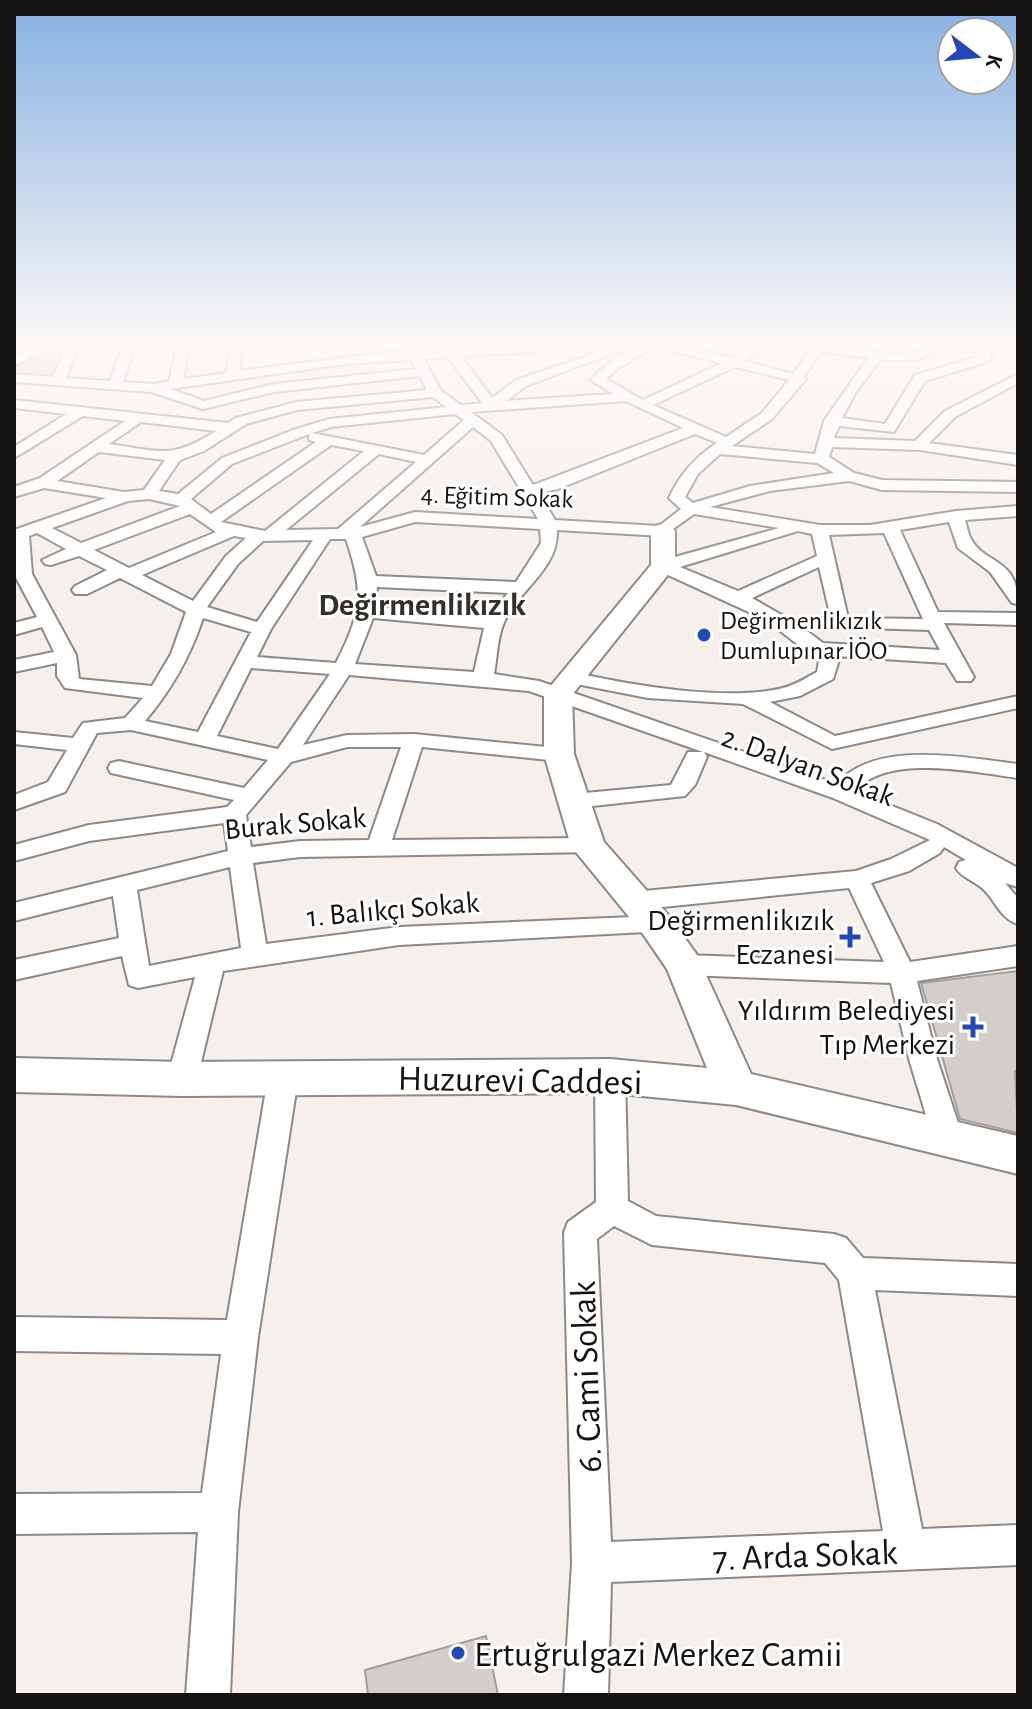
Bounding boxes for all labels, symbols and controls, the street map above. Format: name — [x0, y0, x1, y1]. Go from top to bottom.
north arrow — [936, 16, 1016, 96]
text: K — [982, 52, 1007, 72]
street label: 4. Eğitim Sokak — [420, 481, 574, 513]
district label: Değirmenlikızık — [318, 589, 526, 621]
place label: Değirmenlikızık Dumlupınar İÖO — [720, 608, 887, 664]
marker: Değirmenlikızık Dumlupınar İÖO — [695, 626, 713, 644]
street label: 2. Dalyan Sokak — [717, 722, 898, 812]
street label: Burak Sokak — [223, 803, 367, 845]
street label: 1. Balıkçı Sokak — [306, 888, 481, 932]
place label: Değirmenlikızık Eczanesi — [647, 906, 834, 970]
marker: Değirmenlikızık Eczanesi — [841, 928, 859, 946]
place label: Yıldırım Belediyesi Tıp Merkezi — [738, 996, 955, 1060]
marker: Yıldırım Belediyesi Tıp Merkezi — [962, 1016, 984, 1038]
street label: Huzurevi Caddesi — [397, 1061, 643, 1101]
street label: 6. Cami Sokak — [566, 1280, 608, 1474]
street label: 7. Arda Sokak — [712, 1535, 899, 1577]
place label: Ertuğrulgazi Merkez Camii — [474, 1637, 842, 1673]
marker: Ertuğrulgazi Merkez Camii — [449, 1644, 467, 1662]

